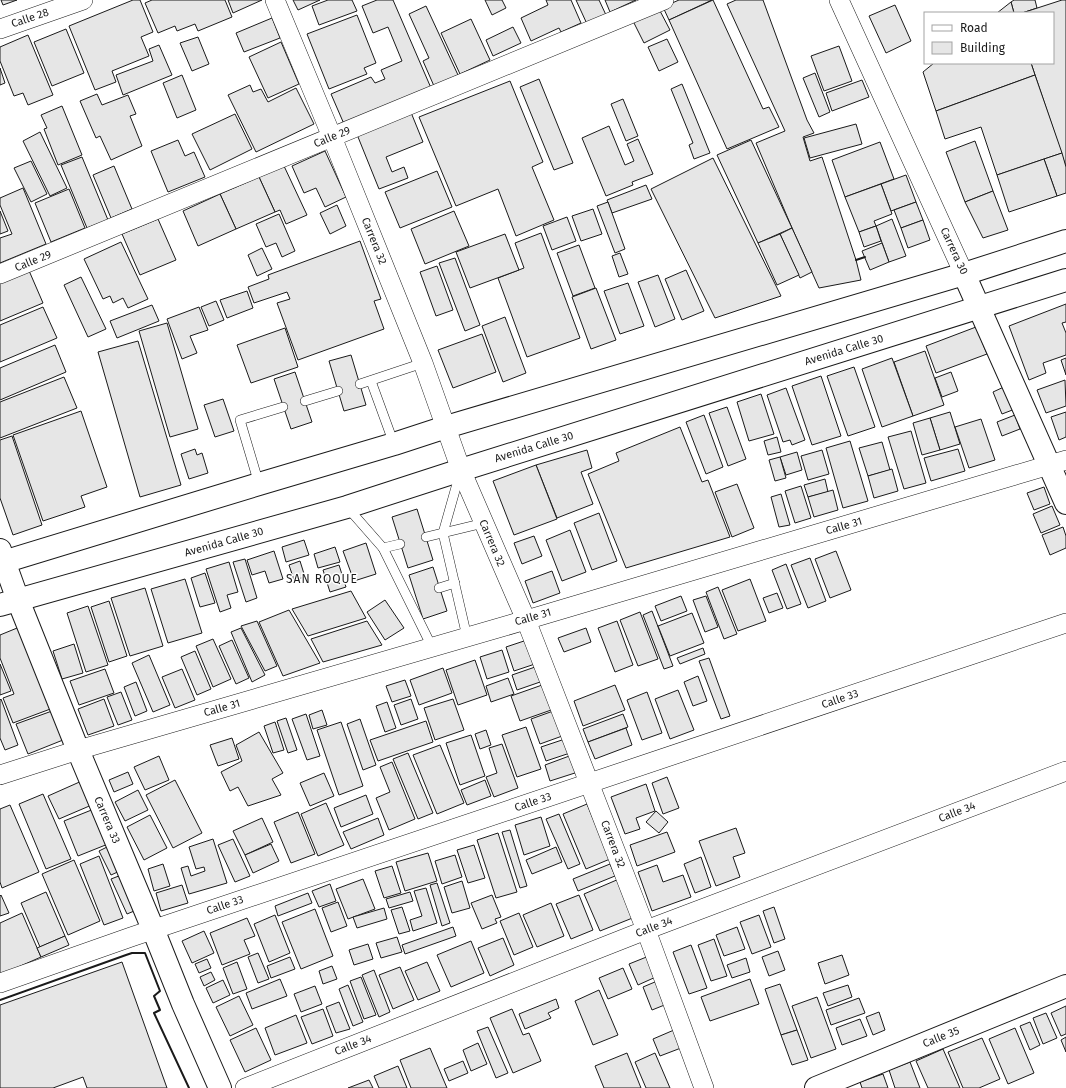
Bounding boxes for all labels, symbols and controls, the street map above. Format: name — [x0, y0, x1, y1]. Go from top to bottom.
street label: Calle 28 — [10, 6, 50, 30]
legend — [924, 12, 1054, 64]
text: Road — [960, 21, 988, 35]
text: Building — [960, 41, 1006, 55]
street label: Calle 29 — [312, 124, 352, 150]
street label: Carrera 32 — [359, 215, 389, 267]
street label: Carrera 30 — [937, 225, 971, 277]
street label: Calle 29 — [13, 248, 53, 274]
street label: Avenida Calle 30 — [803, 332, 885, 368]
street label: Avenida Calle 30 — [493, 429, 575, 465]
street label: Calle 31 — [824, 515, 864, 537]
street label: Carrera 32 — [476, 518, 508, 568]
street label: Avenida Calle 30 — [183, 525, 265, 559]
district label: SAN ROQUE — [286, 572, 358, 586]
street label: Calle 31 — [513, 606, 553, 628]
street label: Calle 33 — [820, 687, 860, 711]
street label: Calle 31 — [202, 697, 242, 719]
street label: Calle 33 — [513, 790, 553, 814]
street label: Carrera 33 — [91, 794, 123, 846]
street label: Calle 34 — [937, 799, 977, 825]
street label: Carrera 32 — [598, 818, 628, 870]
street label: Calle 33 — [205, 893, 245, 917]
street label: Calle 34 — [634, 914, 674, 940]
street label: Calle 35 — [921, 1024, 962, 1050]
street label: Calle 34 — [333, 1032, 373, 1058]

